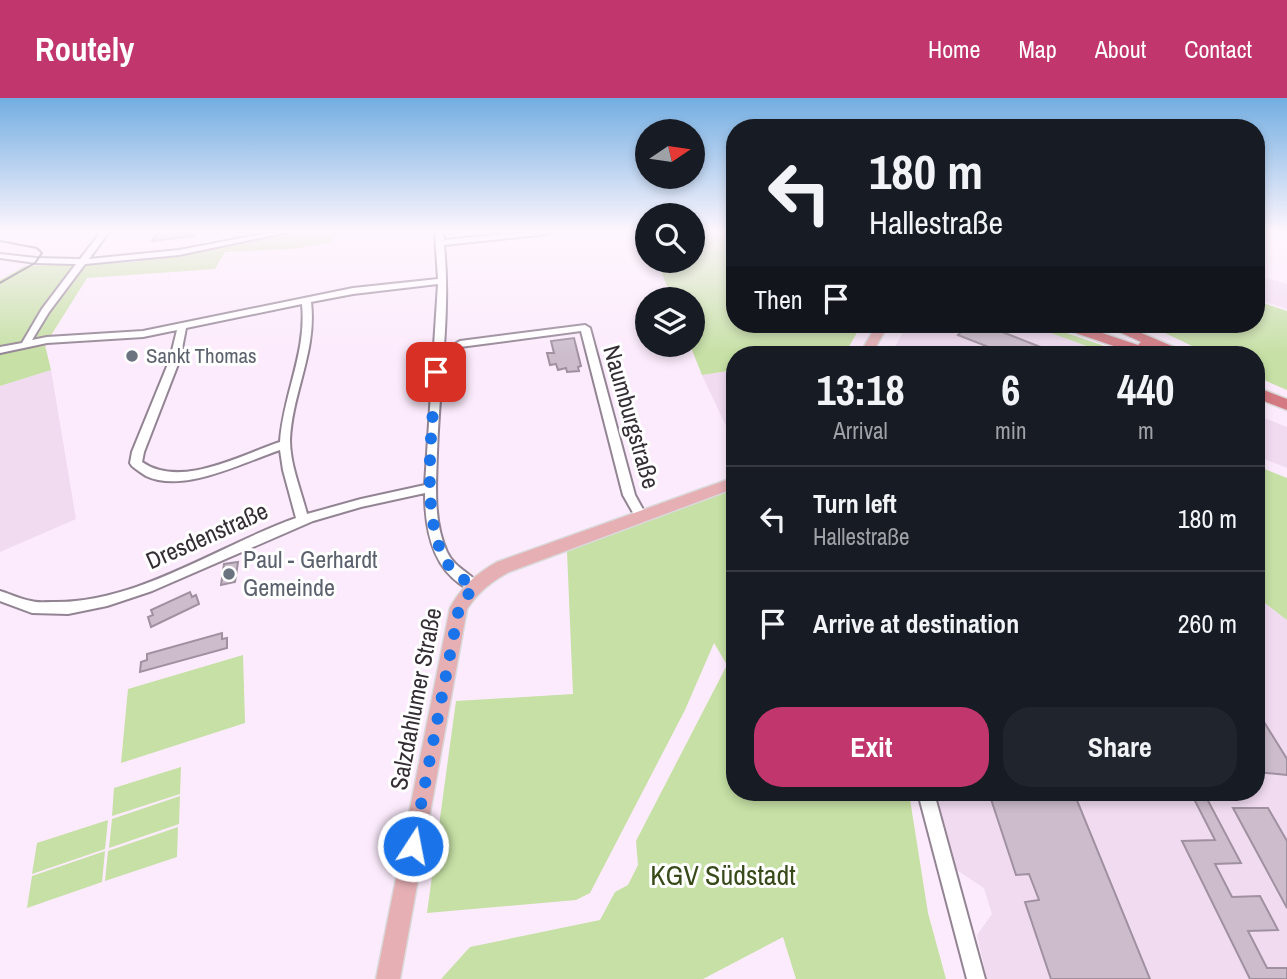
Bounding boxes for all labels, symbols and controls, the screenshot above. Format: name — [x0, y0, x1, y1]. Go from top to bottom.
text: Routely — [35, 27, 134, 71]
text: Home — [928, 33, 980, 65]
text: Map — [1018, 33, 1057, 65]
text: About — [1095, 33, 1146, 65]
text: Contact — [1184, 33, 1252, 65]
north arrow — [635, 119, 705, 189]
map controls — [635, 119, 705, 357]
text: 180 m — [869, 138, 983, 204]
icon: left — [754, 147, 845, 238]
text: Hallestraße — [869, 201, 1003, 244]
button: search — [635, 203, 705, 273]
icon: arrive — [817, 280, 855, 318]
text: Then — [754, 282, 803, 317]
button: layers — [635, 287, 705, 357]
place label: Sankt Thomas — [146, 341, 257, 370]
street label: Naumburgstraße — [596, 341, 668, 492]
pin — [406, 342, 466, 402]
marker: Sankt Thomas — [124, 348, 140, 364]
icon: arrive — [417, 353, 455, 391]
text: 13:18 — [817, 362, 905, 418]
text: 6 — [1001, 362, 1020, 418]
text: 440 — [1117, 362, 1175, 418]
text: Arrival — [833, 415, 888, 446]
text: min — [995, 415, 1027, 446]
text: m — [1138, 415, 1154, 446]
text: Turn left — [813, 486, 897, 521]
street label: Dresdenstraße — [141, 494, 273, 576]
icon: left — [754, 500, 792, 538]
text: 180 m — [1178, 501, 1237, 536]
text: Hallestraße — [813, 521, 909, 552]
place label: Paul - Gerhardt Gemeinde — [243, 543, 378, 603]
marker: Paul - Gerhardt Gemeinde — [221, 566, 237, 582]
street label: Salzdahlumer Straße — [382, 605, 448, 793]
icon: arrive — [754, 605, 792, 643]
text: Arrive at destination — [813, 606, 1019, 641]
text: 260 m — [1178, 606, 1237, 641]
button: Exit — [754, 707, 989, 787]
button: Share — [1003, 707, 1237, 787]
position arrow — [376, 809, 450, 883]
park label: KGV Südstadt — [650, 856, 796, 894]

